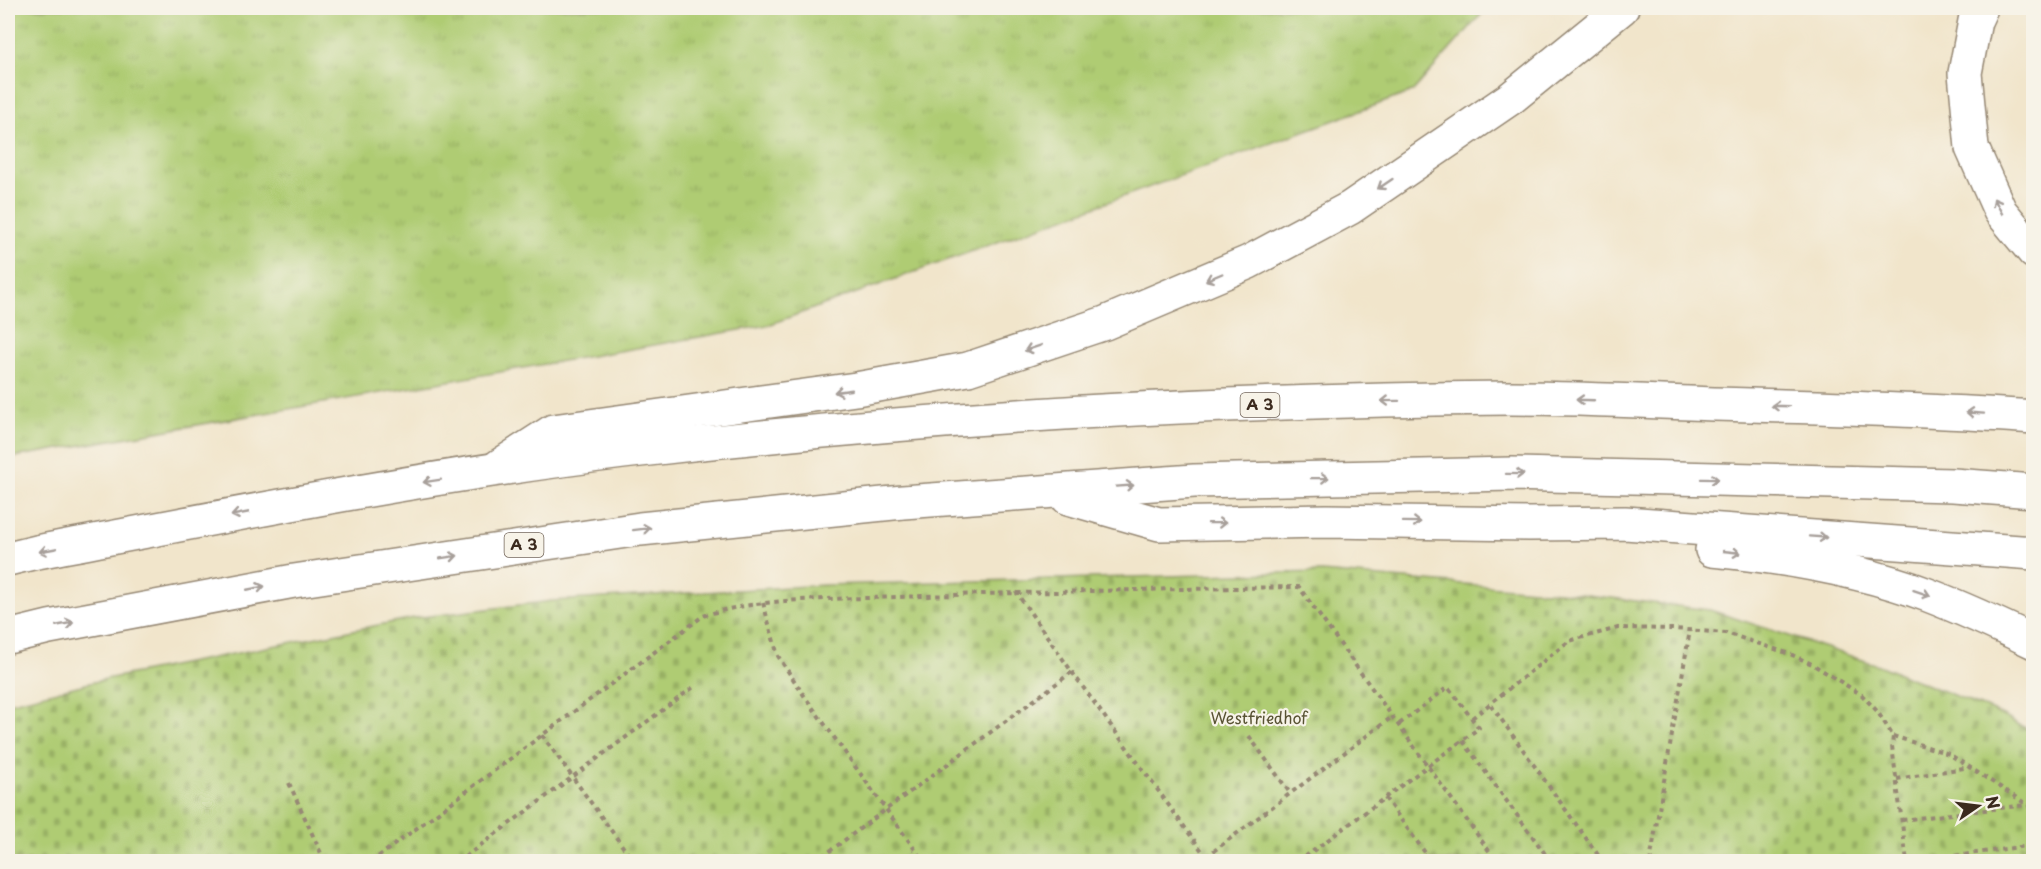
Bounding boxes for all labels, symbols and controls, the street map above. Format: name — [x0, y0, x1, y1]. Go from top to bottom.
one-way arrow — [1377, 178, 1394, 190]
one-way arrow — [1992, 198, 2004, 215]
one-way arrow — [1205, 272, 1224, 283]
one-way arrow — [1024, 343, 1042, 354]
one-way arrow — [833, 385, 853, 396]
road number: A 3 — [1240, 393, 1280, 417]
one-way arrow — [1576, 395, 1596, 406]
one-way arrow — [1381, 396, 1401, 407]
one-way arrow — [1771, 400, 1791, 412]
one-way arrow — [1966, 407, 1986, 418]
one-way arrow — [1505, 469, 1525, 480]
one-way arrow — [1310, 472, 1330, 484]
one-way arrow — [1700, 473, 1720, 485]
one-way arrow — [423, 476, 442, 487]
one-way arrow — [1115, 480, 1135, 491]
one-way arrow — [231, 509, 250, 520]
one-way arrow — [1402, 516, 1422, 527]
one-way arrow — [1207, 517, 1227, 529]
one-way arrow — [631, 523, 651, 534]
one-way arrow — [1808, 531, 1827, 542]
road number: A 3 — [504, 533, 544, 557]
one-way arrow — [39, 545, 59, 556]
one-way arrow — [1722, 547, 1742, 558]
one-way arrow — [438, 551, 458, 562]
one-way arrow — [246, 582, 266, 593]
one-way arrow — [1912, 589, 1931, 600]
one-way arrow — [54, 618, 74, 629]
park label: Westfriedhof — [1210, 705, 1309, 729]
north arrow — [1948, 776, 2008, 836]
text: N — [1980, 793, 2007, 811]

